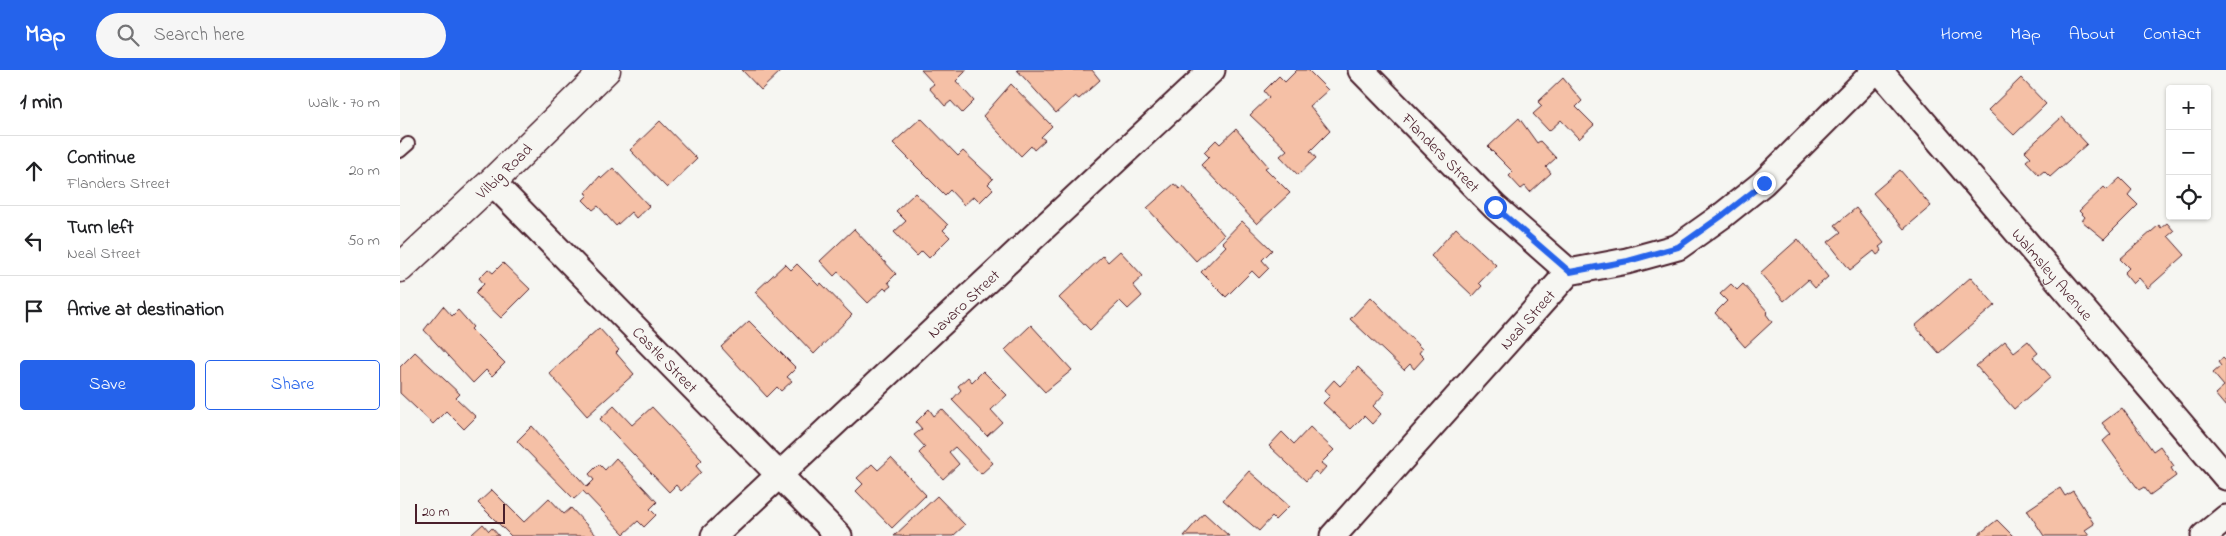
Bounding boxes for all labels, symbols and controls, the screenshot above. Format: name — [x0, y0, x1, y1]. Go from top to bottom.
search box — [96, 13, 446, 58]
text: Map — [25, 18, 66, 53]
icon: search — [114, 21, 142, 49]
text: Search here — [154, 22, 245, 49]
text: Home — [1941, 22, 1982, 48]
text: Map — [2010, 22, 2041, 48]
text: About — [2069, 22, 2115, 48]
text: Contact — [2143, 22, 2201, 48]
map controls — [2166, 85, 2211, 220]
button: + — [2166, 85, 2211, 130]
text: 1 min — [20, 88, 62, 118]
text: Walk · 70 m — [308, 91, 380, 115]
street label: Flanders Street — [1395, 108, 1485, 199]
button: − — [2166, 130, 2211, 175]
street label: Vilbig Road — [470, 139, 539, 206]
text: Continue — [67, 145, 135, 172]
icon: ahead — [20, 157, 48, 185]
text: 20 m — [349, 159, 380, 183]
text: Flanders Street — [67, 172, 170, 196]
route end — [1753, 172, 1776, 195]
button: locate — [2166, 175, 2211, 220]
route start — [1484, 196, 1507, 219]
text: Turn left — [67, 215, 134, 242]
street label: Walmsley Avenue — [2005, 224, 2098, 327]
icon: left — [20, 227, 48, 255]
text: 50 m — [348, 229, 380, 253]
text: Neal Street — [67, 242, 141, 266]
street label: Navaro Street — [923, 264, 1007, 345]
street label: Neal Street — [1495, 284, 1562, 356]
icon: arrive — [20, 297, 48, 325]
text: Arrive at destination — [67, 297, 224, 324]
street label: Castle Street — [626, 322, 703, 400]
button: Save — [20, 360, 195, 410]
button: Share — [205, 360, 380, 410]
scale bar — [415, 501, 505, 524]
text: 20 m — [422, 502, 449, 523]

